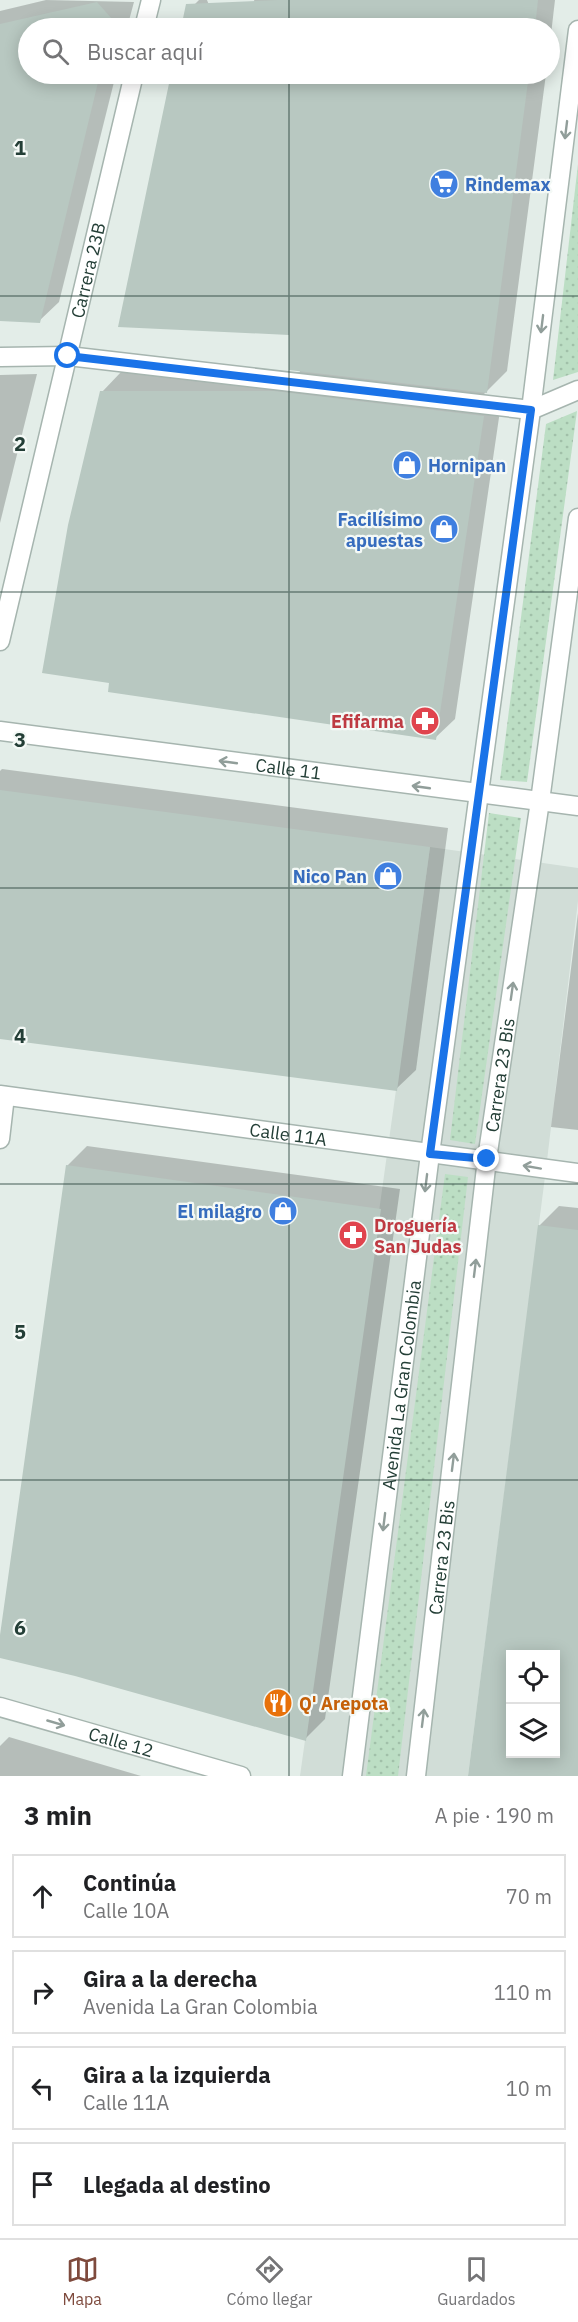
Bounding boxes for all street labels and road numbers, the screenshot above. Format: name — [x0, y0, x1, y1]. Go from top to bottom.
street label: Carrera 23B — [65, 220, 110, 320]
street label: Calle 11 — [254, 753, 323, 784]
street label: Carrera 23 Bis — [480, 1016, 519, 1134]
street label: Calle 11A — [248, 1117, 329, 1151]
street label: Avenida La Gran Colombia — [376, 1278, 426, 1491]
street label: Carrera 23 Bis — [423, 1499, 459, 1616]
street label: Calle 12 — [86, 1722, 156, 1762]

